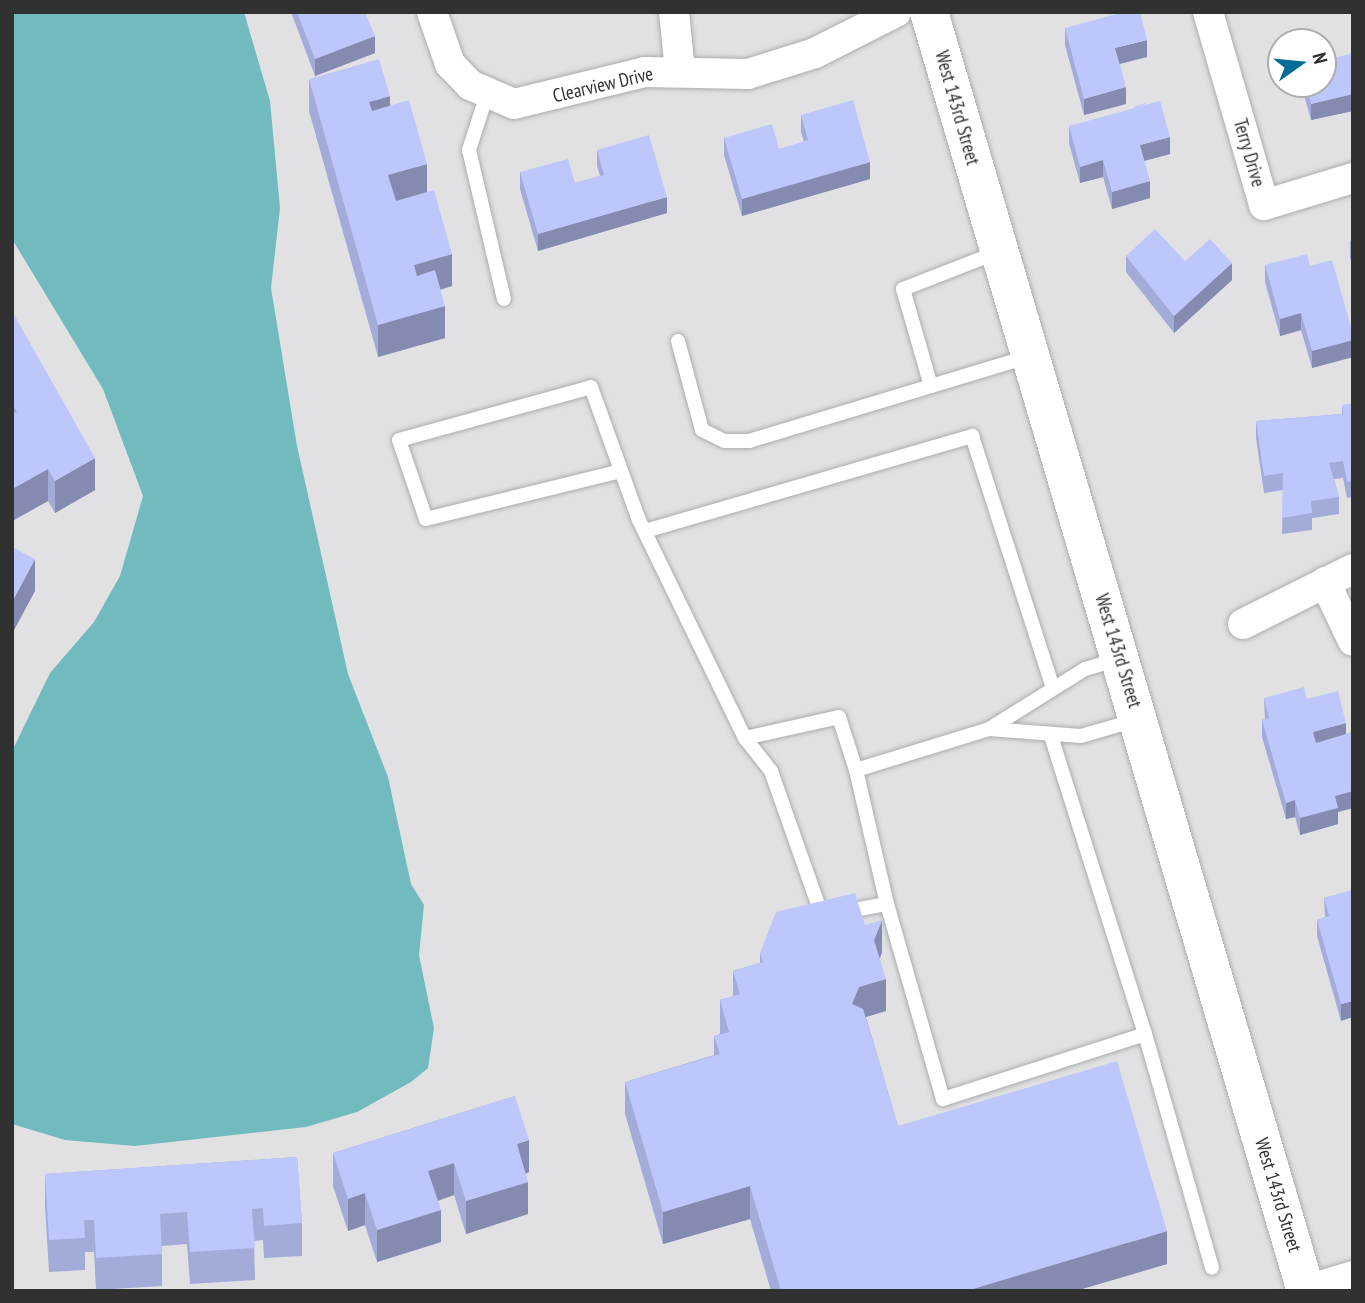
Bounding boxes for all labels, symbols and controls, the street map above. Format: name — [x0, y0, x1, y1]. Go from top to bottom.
north arrow — [1267, 28, 1337, 98]
street label: West 143rd Street — [930, 48, 984, 168]
text: N — [1307, 50, 1333, 66]
street label: Clearview Drive — [550, 62, 656, 108]
street label: Terry Drive — [1228, 116, 1270, 190]
street label: West 143rd Street — [1090, 591, 1146, 711]
street label: West 143rd Street — [1250, 1135, 1306, 1255]

